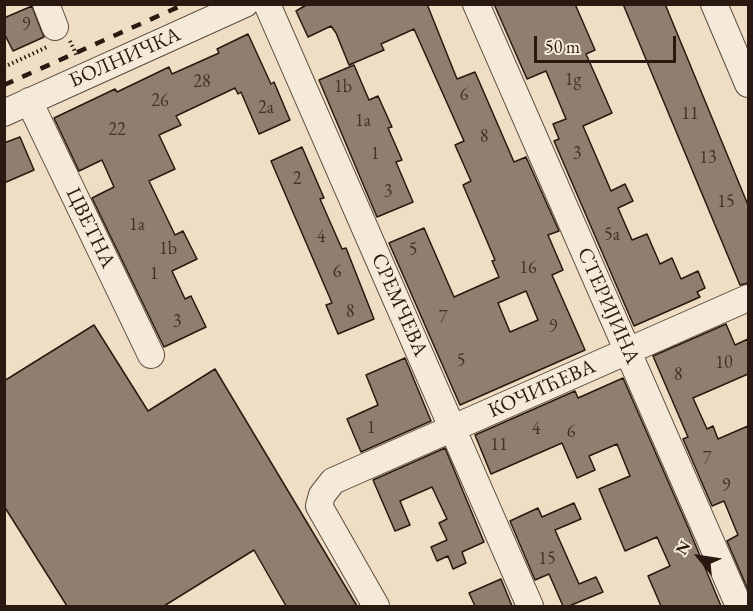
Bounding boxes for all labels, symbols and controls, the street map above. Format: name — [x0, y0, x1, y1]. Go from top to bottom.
house number: 9 — [22, 14, 30, 36]
street label: БОЛНИЧКА — [65, 22, 185, 94]
scale bar — [537, 24, 680, 62]
text: 50 m — [545, 35, 580, 58]
house number: 1g — [565, 69, 581, 91]
house number: 28 — [193, 71, 211, 93]
house number: 1b — [334, 76, 352, 98]
house number: 6 — [460, 84, 468, 106]
house number: 26 — [151, 90, 169, 112]
house number: 2a — [258, 97, 274, 119]
house number: 11 — [681, 103, 699, 125]
house number: 1a — [355, 110, 371, 132]
house number: 22 — [108, 119, 126, 141]
house number: 8 — [480, 126, 488, 148]
house number: 1 — [371, 143, 379, 165]
house number: 3 — [573, 143, 581, 165]
house number: 13 — [699, 147, 717, 169]
house number: 2 — [293, 168, 301, 190]
house number: 3 — [384, 181, 392, 203]
street label: ЦВЕТНА — [60, 184, 120, 272]
house number: 15 — [717, 191, 735, 213]
house number: 1a — [129, 214, 145, 236]
house number: 5a — [604, 224, 620, 246]
house number: 4 — [317, 226, 325, 248]
house number: 1b — [159, 238, 177, 260]
house number: 5 — [409, 239, 417, 261]
street label: СТЕРИЈИНА — [571, 244, 645, 368]
street label: СРЕМЧЕВА — [365, 250, 433, 360]
house number: 16 — [519, 257, 537, 279]
house number: 6 — [333, 261, 341, 283]
house number: 1 — [150, 263, 158, 285]
house number: 8 — [346, 301, 354, 323]
house number: 7 — [439, 307, 447, 329]
house number: 3 — [173, 311, 181, 333]
house number: 9 — [549, 316, 557, 338]
house number: 5 — [457, 350, 465, 372]
house number: 10 — [715, 352, 733, 374]
street label: КОЧИЋЕВА — [484, 354, 600, 424]
house number: 8 — [674, 364, 682, 386]
house number: 1 — [367, 417, 375, 439]
house number: 4 — [532, 418, 540, 440]
house number: 6 — [567, 421, 575, 443]
house number: 11 — [490, 434, 508, 456]
house number: 7 — [703, 448, 711, 470]
house number: 9 — [722, 475, 730, 497]
north arrow — [669, 527, 729, 587]
text: N — [671, 537, 695, 559]
house number: 15 — [538, 548, 556, 570]

